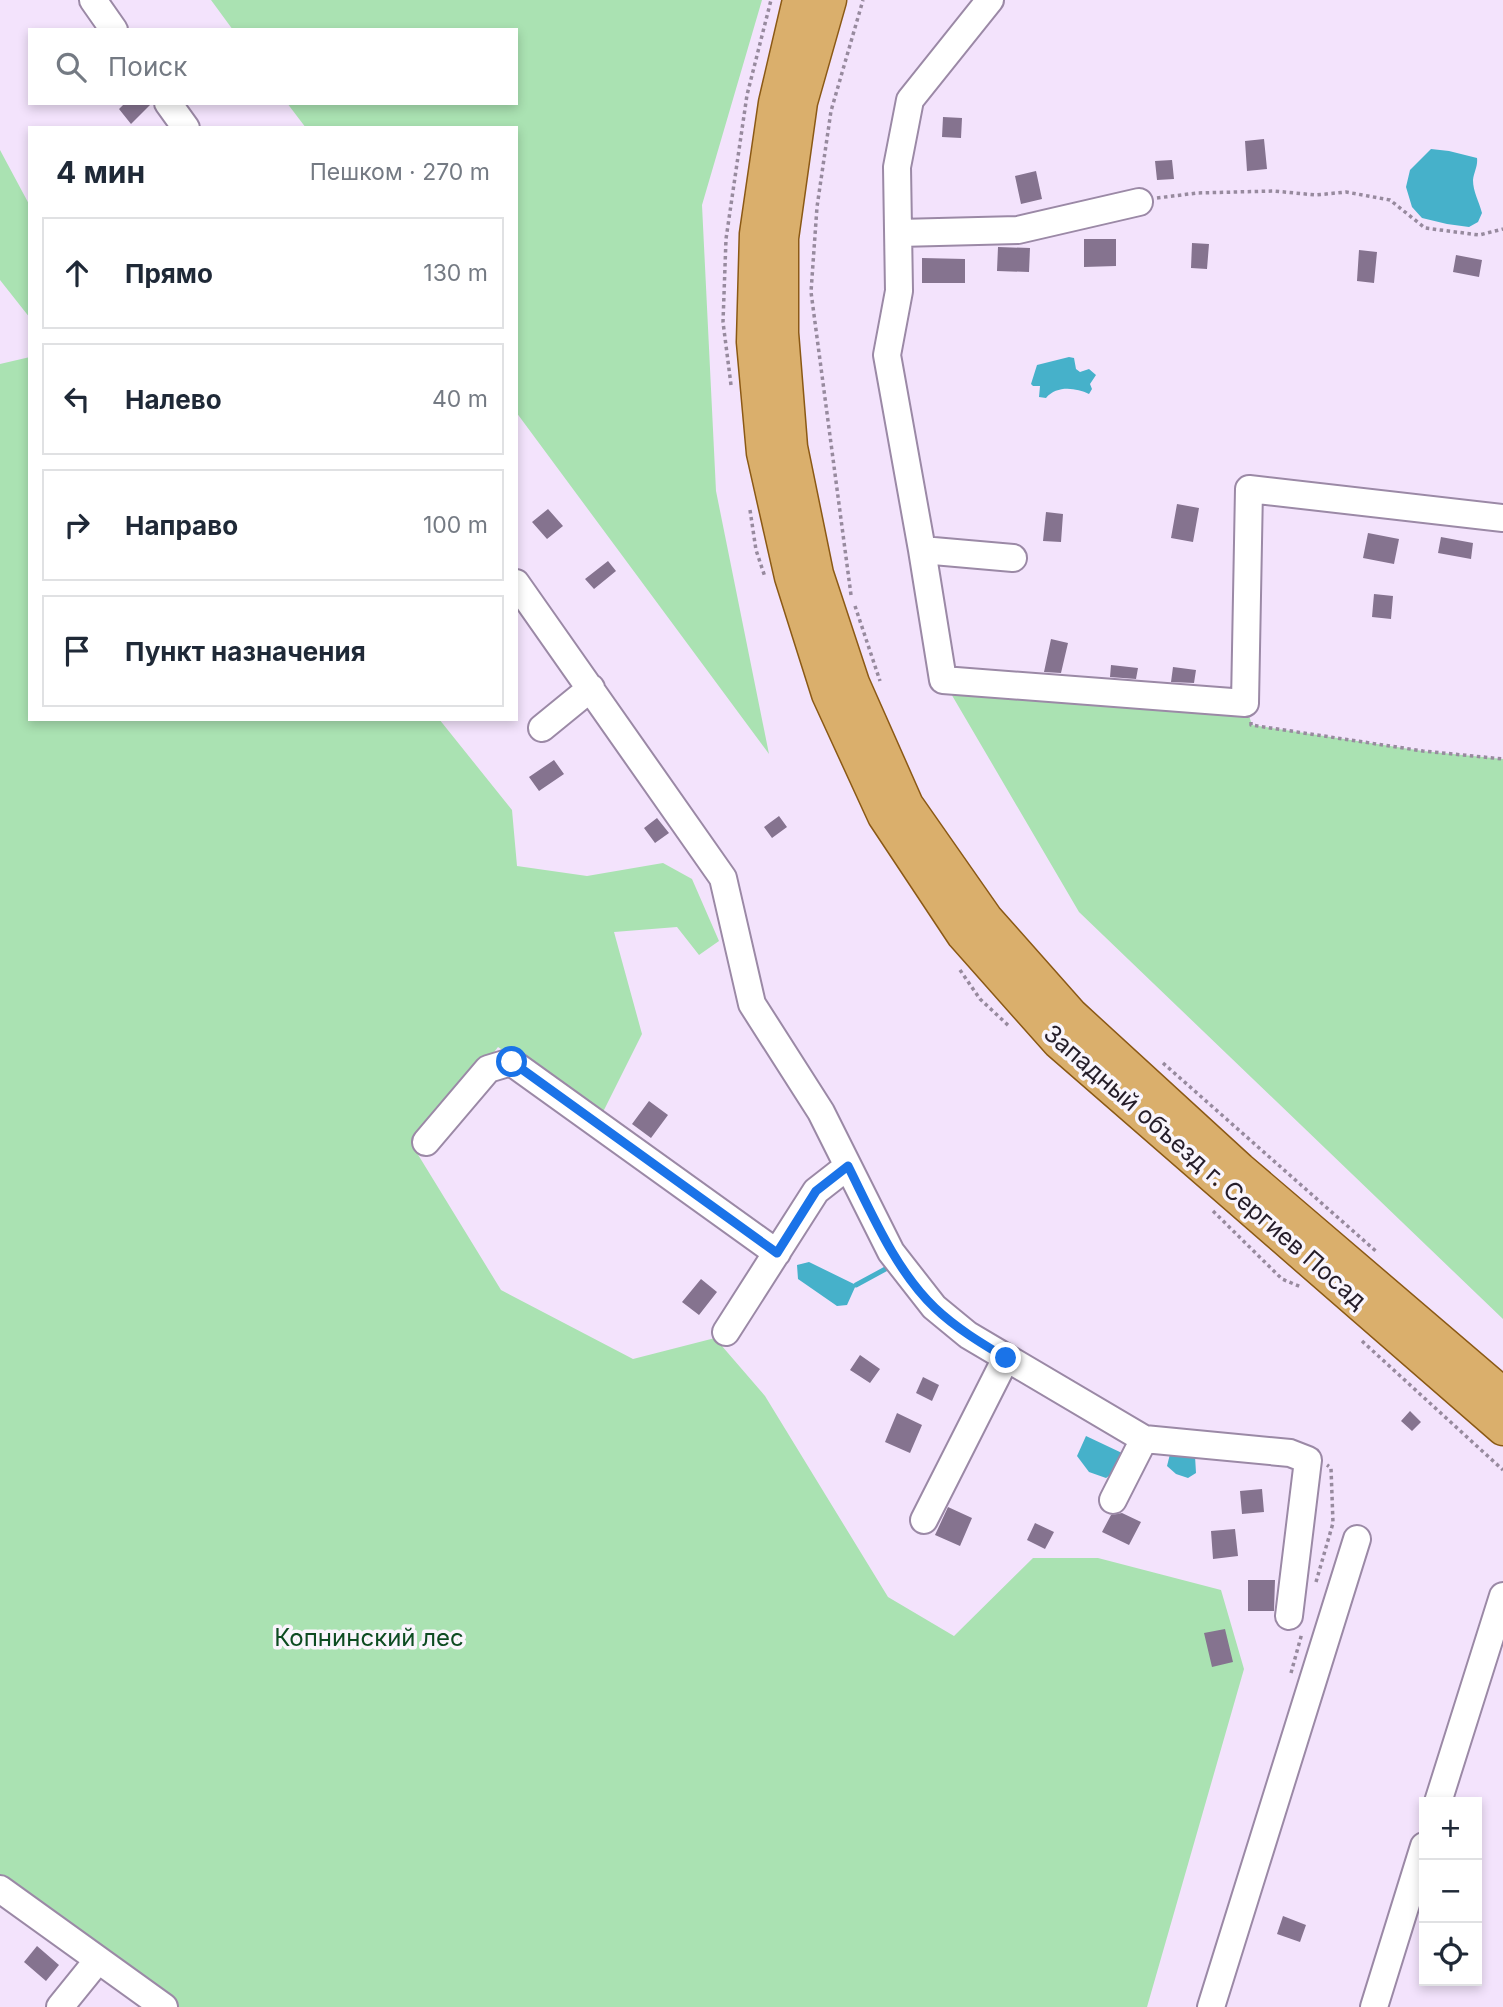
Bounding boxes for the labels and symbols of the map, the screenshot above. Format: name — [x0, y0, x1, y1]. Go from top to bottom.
street label: Западный объезд г. Сергиев Посад — [1038, 1018, 1373, 1315]
route start — [496, 1046, 527, 1077]
route end — [990, 1342, 1021, 1373]
park label: Копнинский лес — [274, 1623, 464, 1652]

